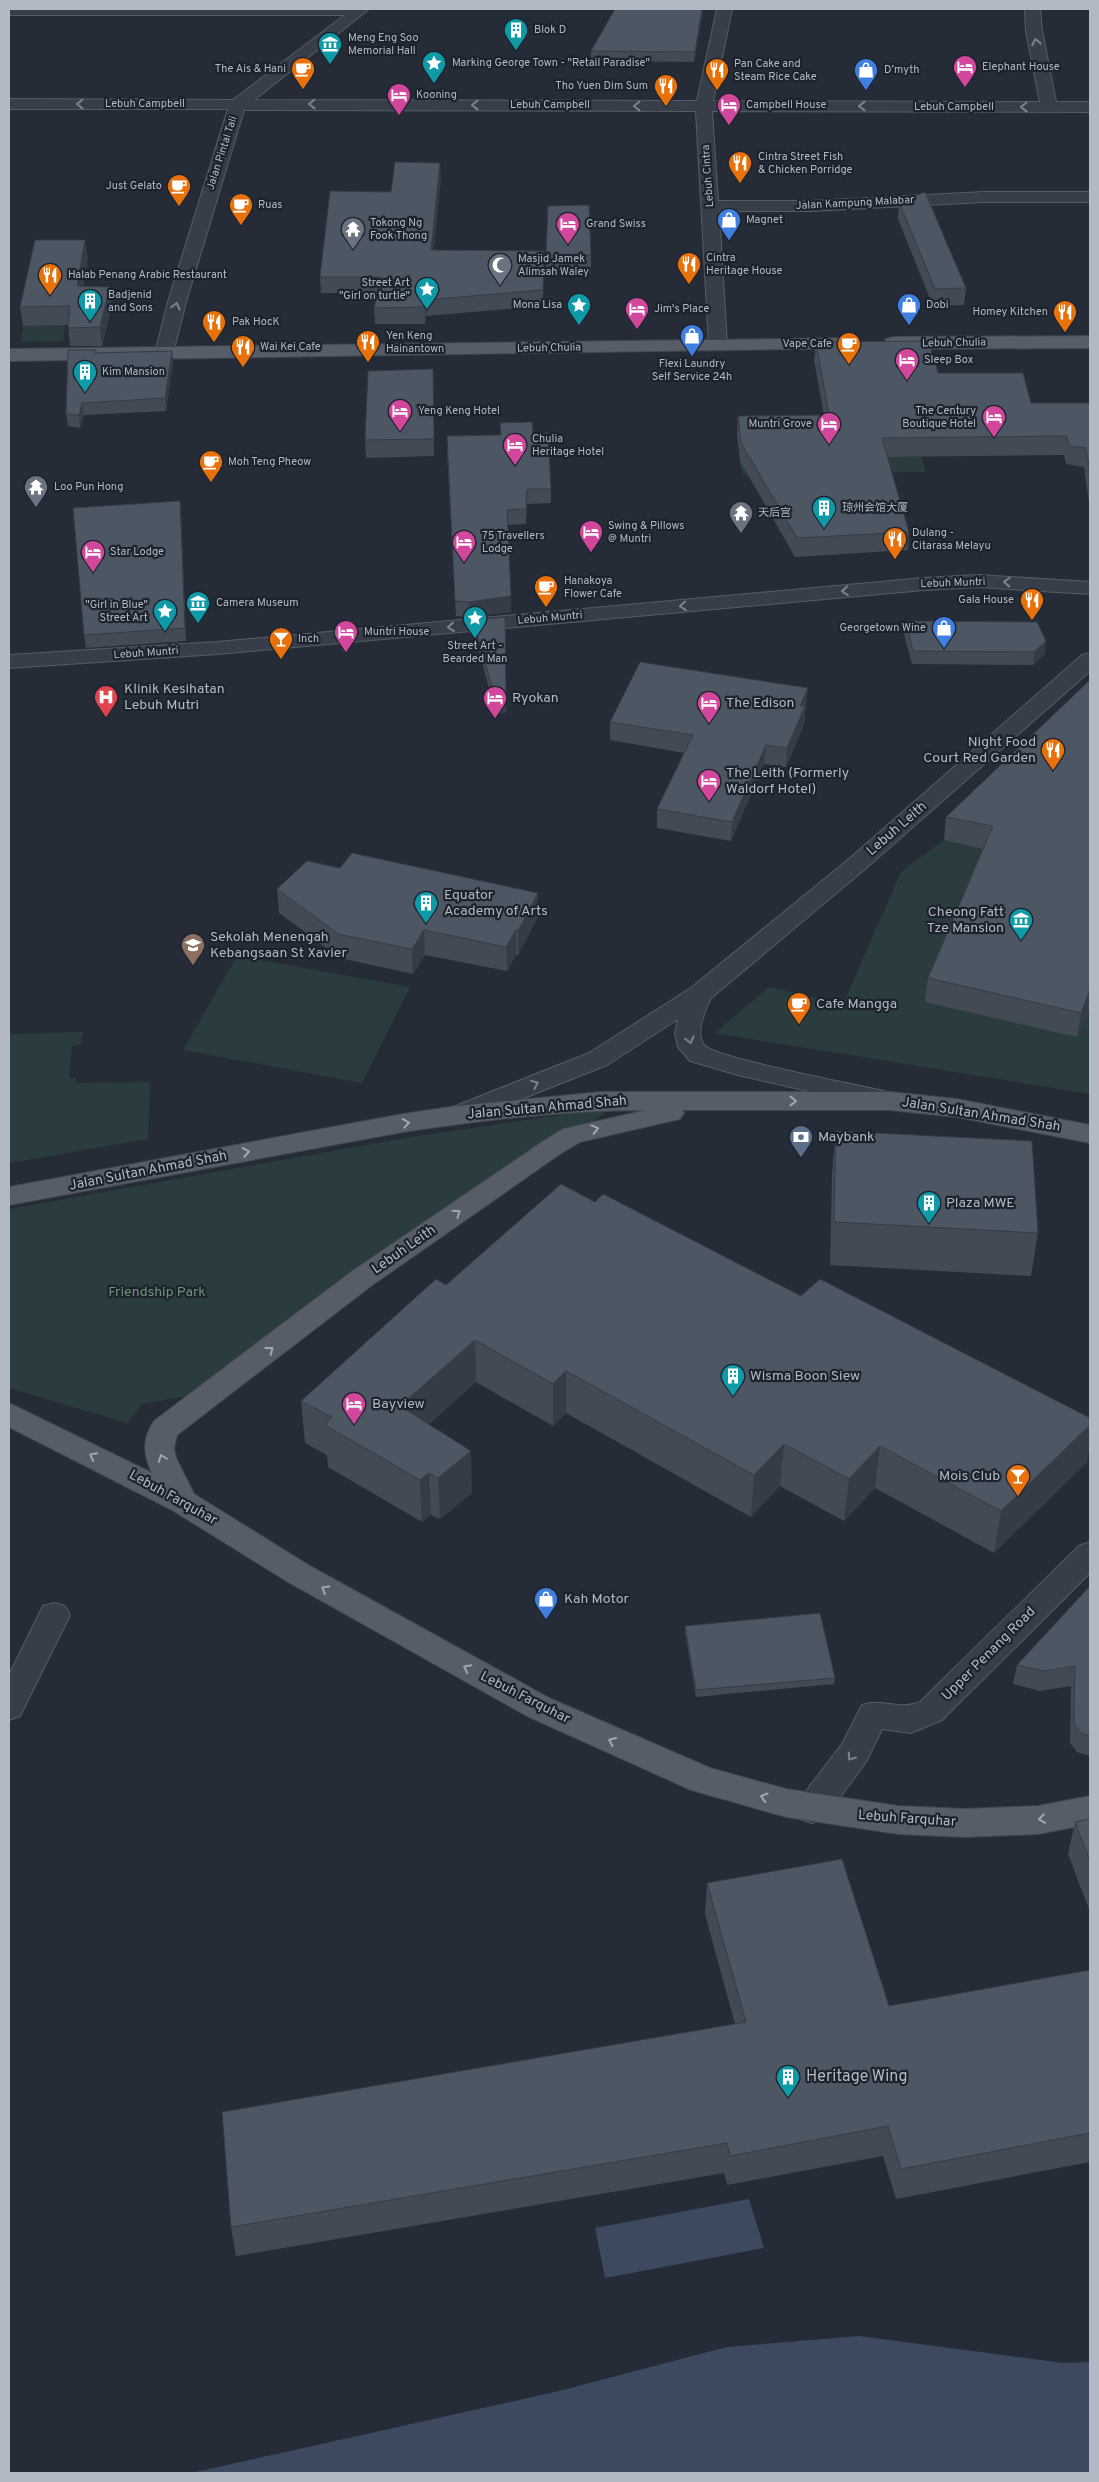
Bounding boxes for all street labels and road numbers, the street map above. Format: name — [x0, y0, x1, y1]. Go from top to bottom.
street label: Lebuh Campbell — [105, 97, 185, 111]
street label: Lebuh Campbell — [510, 98, 590, 112]
street label: Lebuh Campbell — [914, 100, 994, 114]
street label: Jalan Pintal Tali — [203, 114, 241, 192]
street label: Lebuh Cintra — [699, 144, 717, 208]
street label: Jalan Kampung Malabar — [795, 193, 916, 213]
street label: Lebuh Chulia — [922, 335, 986, 351]
street label: Lebuh Chulia — [517, 340, 581, 356]
street label: Lebuh Muntri — [920, 575, 986, 591]
street label: Lebuh Muntri — [517, 608, 583, 628]
street label: Lebuh Muntri — [113, 644, 179, 662]
street label: Lebuh Leith — [863, 798, 931, 860]
street label: Jalan Sultan Ahmad Shah — [466, 1093, 628, 1123]
street label: Jalan Sultan Ahmad Shah — [900, 1094, 1062, 1136]
street label: Jalan Sultan Ahmad Shah — [68, 1147, 228, 1195]
street label: Lebuh Leith — [369, 1222, 439, 1278]
street label: Lebuh Farquhar — [126, 1467, 221, 1530]
street label: Upper Penang Road — [939, 1604, 1039, 1704]
street label: Lebuh Farquhar — [477, 1668, 573, 1728]
street label: Lebuh Farquhar — [857, 1807, 957, 1831]

